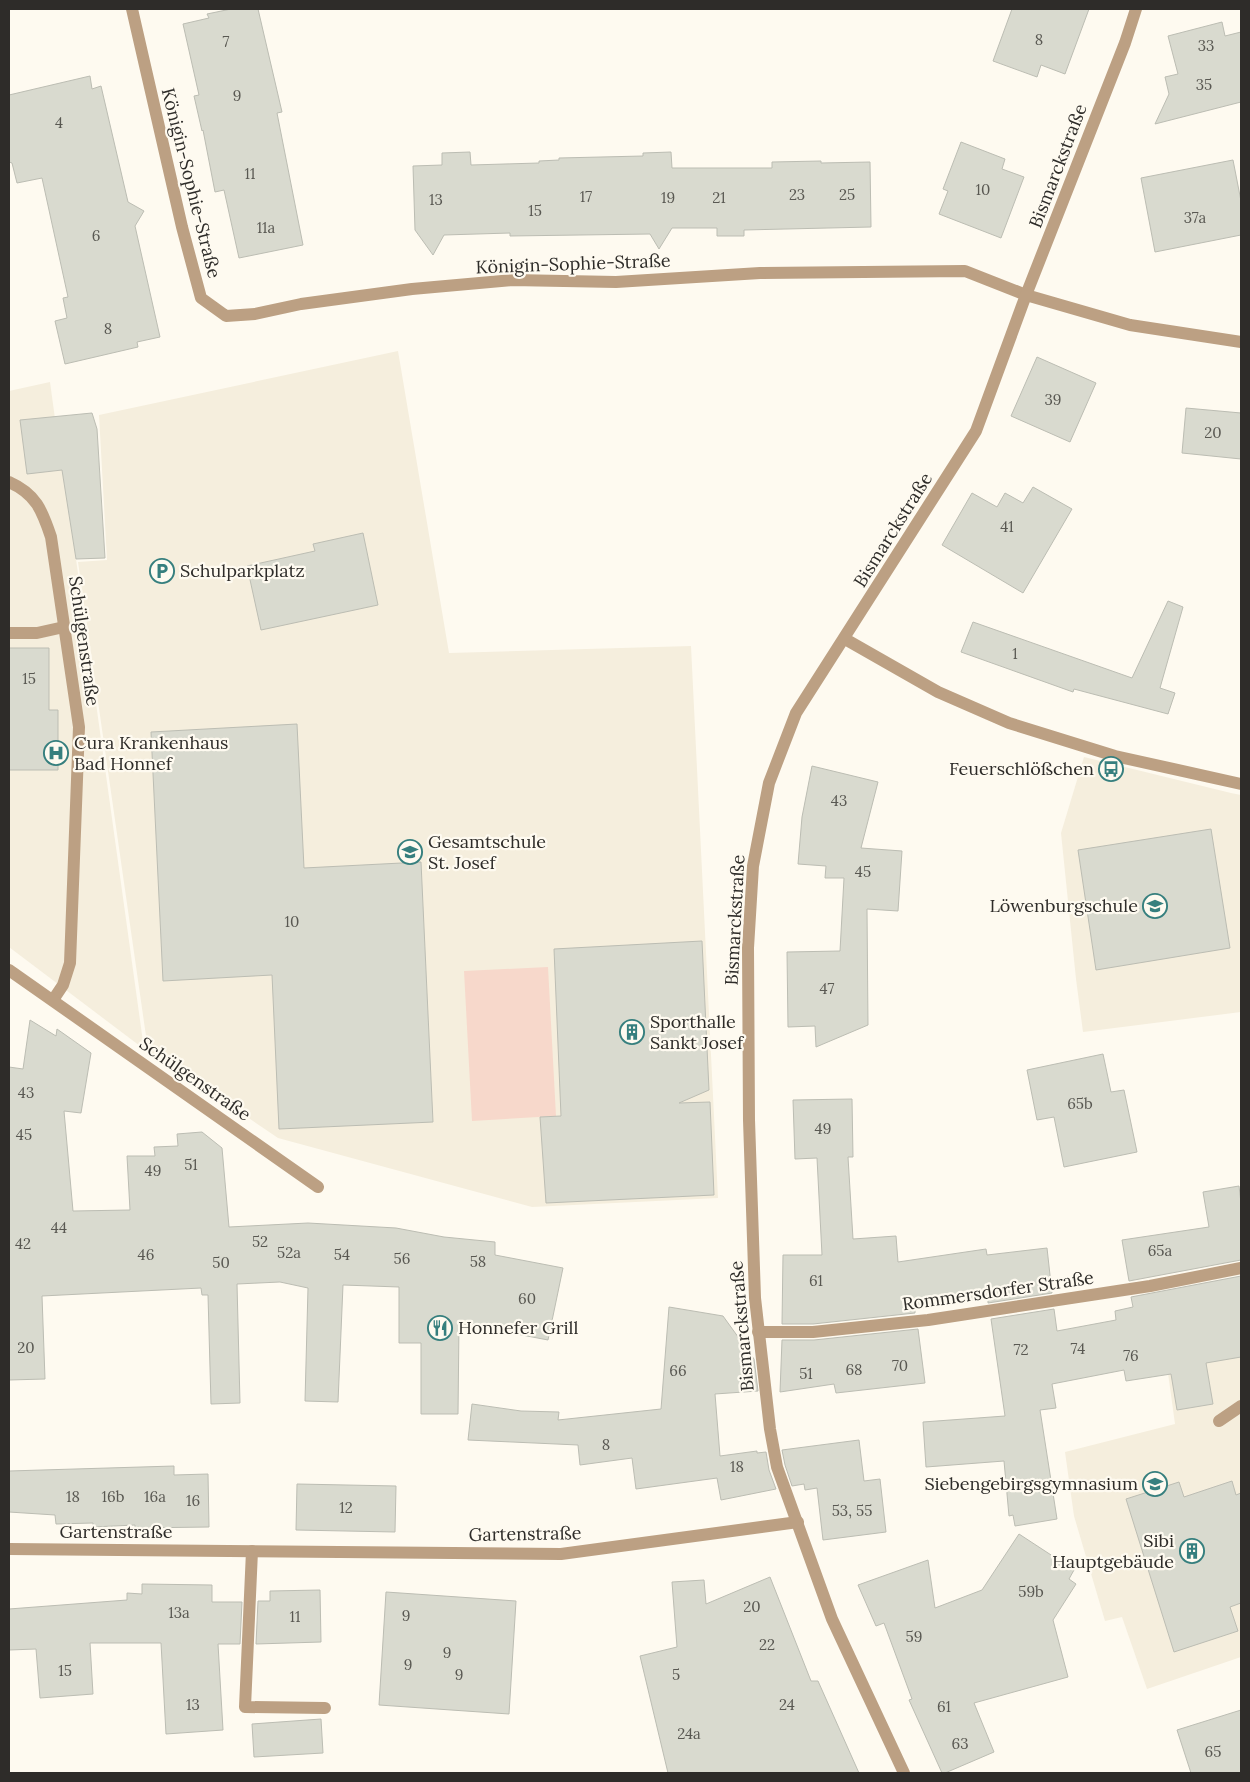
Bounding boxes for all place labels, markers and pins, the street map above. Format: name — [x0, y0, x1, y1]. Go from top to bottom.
parking icon: Schulparkplatz — [149, 558, 175, 584]
place label: Schulparkplatz — [180, 559, 305, 582]
place label: Cura Krankenhaus Bad Honnef — [74, 731, 228, 775]
hospital icon: Cura Krankenhaus Bad Honnef — [43, 740, 69, 766]
bus stop icon: Feuerschlößchen — [1098, 756, 1124, 782]
place label: Feuerschlößchen — [949, 757, 1094, 780]
place label: Gesamtschule St. Josef — [428, 830, 546, 874]
school or university icon: Gesamtschule St. Josef — [397, 839, 423, 865]
school or university icon: Löwenburgschule — [1142, 893, 1168, 919]
place label: Löwenburgschule — [989, 894, 1138, 917]
place label: Sporthalle Sankt Josef — [650, 1010, 745, 1054]
building icon: Sporthalle Sankt Josef — [619, 1019, 645, 1045]
restaurant icon: Honnefer Grill — [427, 1315, 453, 1341]
place label: Honnefer Grill — [458, 1316, 579, 1339]
school or university icon: Siebengebirgsgymnasium — [1142, 1471, 1168, 1497]
place label: Siebengebirgsgymnasium — [924, 1472, 1138, 1495]
place label: Sibi Hauptgebäude — [1052, 1529, 1174, 1573]
building icon: Sibi Hauptgebäude — [1179, 1538, 1205, 1564]

